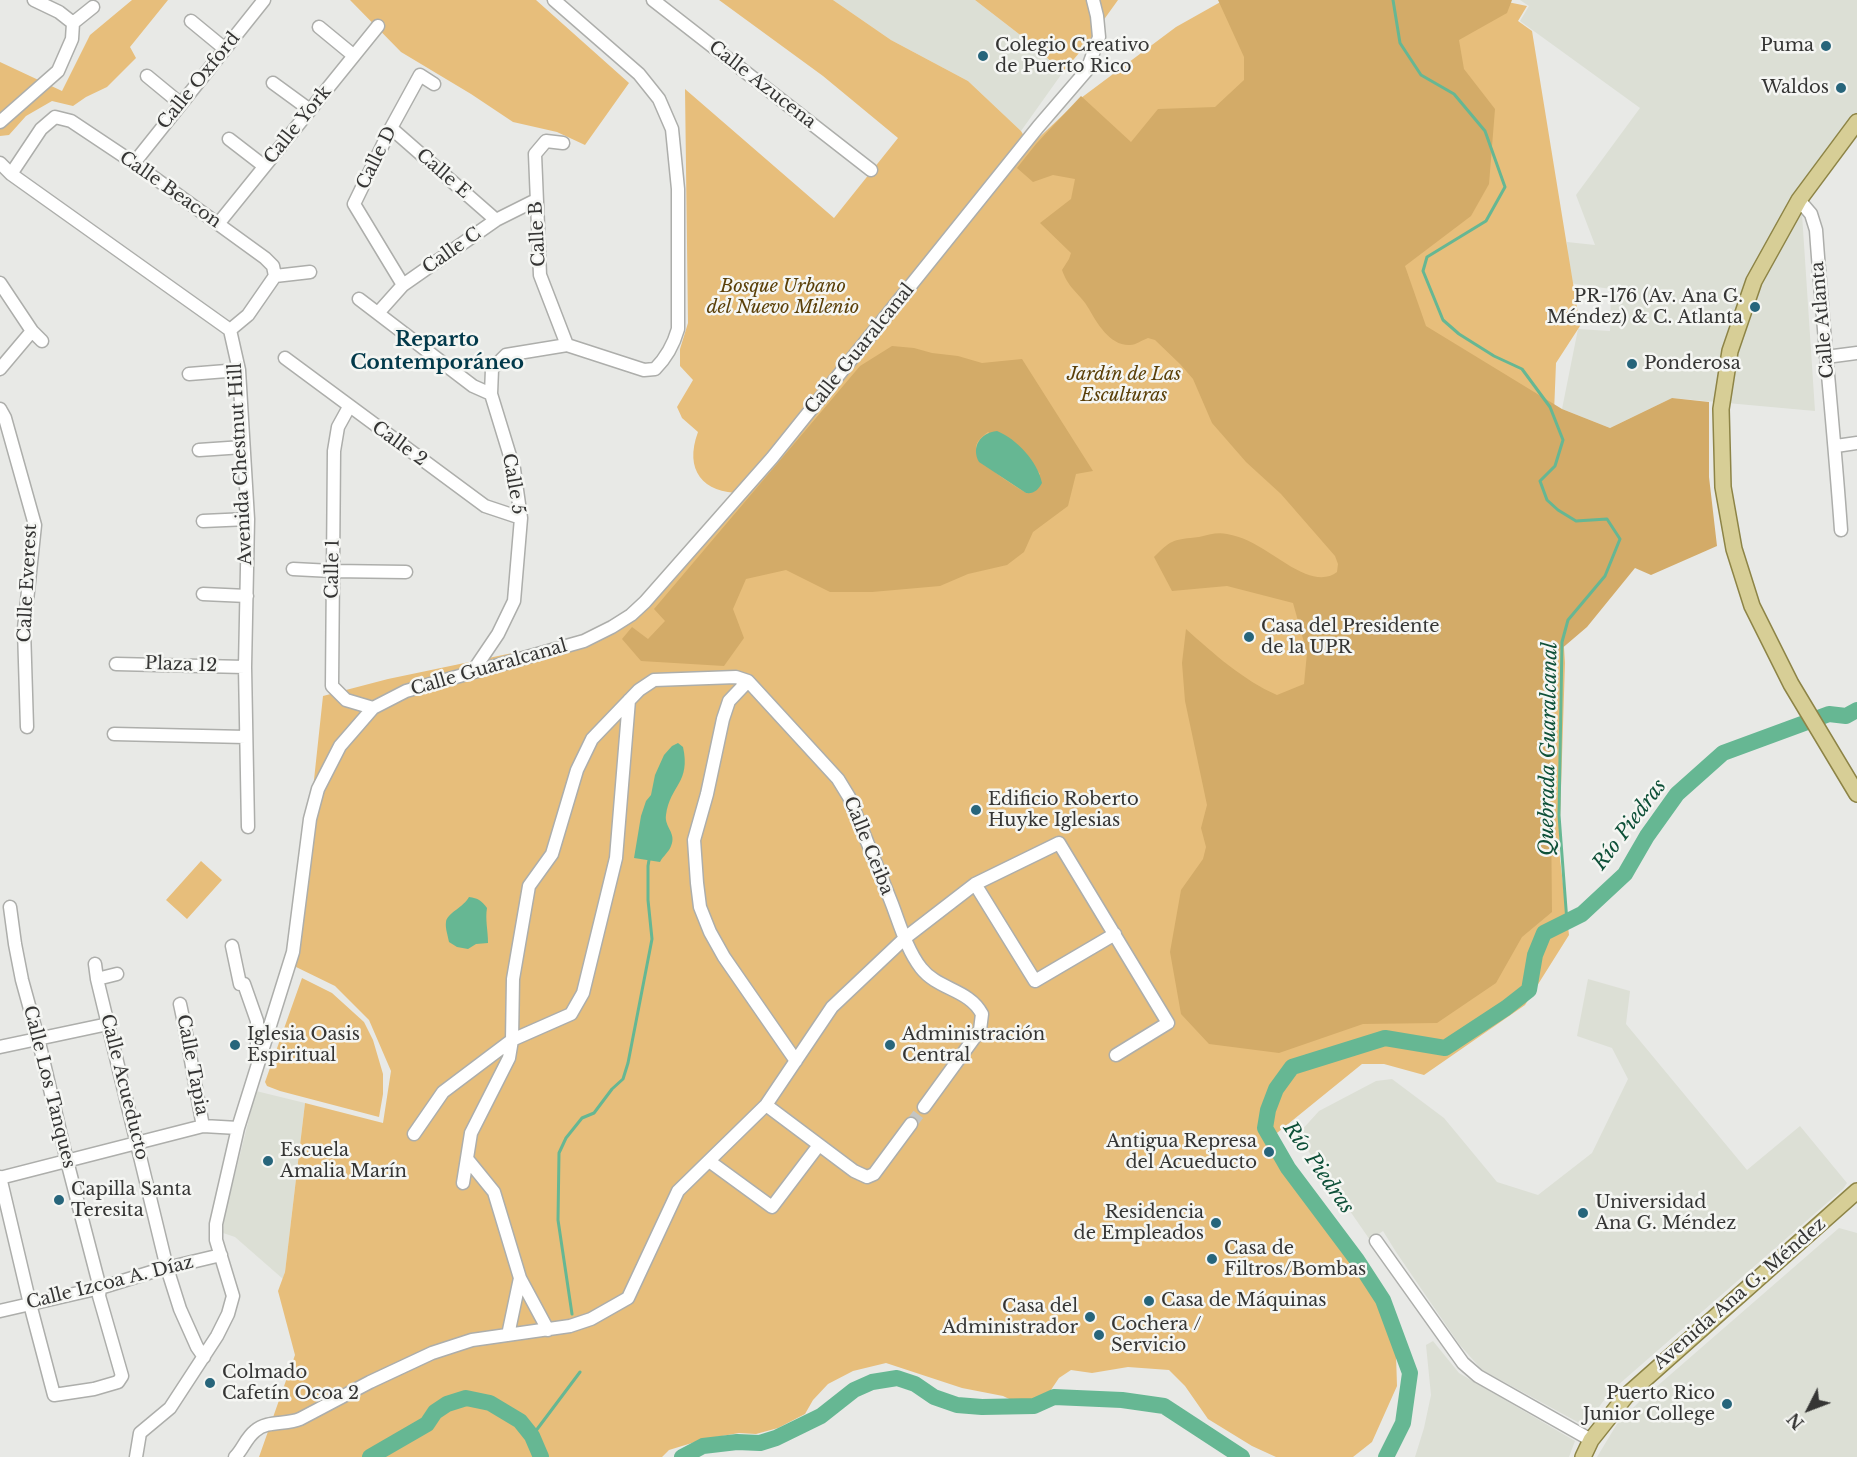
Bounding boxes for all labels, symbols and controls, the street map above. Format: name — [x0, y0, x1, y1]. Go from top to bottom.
street label: Calle Oxford — [153, 28, 245, 134]
place label: Colegio Creativo de Puerto Rico — [995, 35, 1150, 78]
place label: Puma — [1760, 35, 1814, 57]
street label: Calle Azucena — [704, 37, 820, 133]
marker: Puma — [1819, 39, 1833, 53]
marker: Colegio Creativo de Puerto Rico — [976, 49, 990, 63]
place label: Waldos — [1762, 77, 1829, 99]
marker: Waldos — [1834, 81, 1848, 95]
street label: Calle York — [260, 82, 336, 168]
street label: Calle D — [352, 123, 402, 193]
street label: Calle E — [412, 145, 474, 203]
street label: Calle Beacon — [115, 147, 225, 233]
street label: Calle B — [526, 201, 550, 267]
street label: Calle C — [419, 223, 485, 279]
street label: Calle Atlanta — [1807, 261, 1839, 379]
park label: Bosque Urbano del Nuevo Milenio — [707, 276, 859, 318]
street label: Calle Guaralcanal — [801, 279, 919, 419]
place label: PR-176 (Av. Ana G. Méndez) & C. Atlanta — [1547, 286, 1743, 328]
marker: PR-176 (Av. Ana G. Méndez) & C. Atlanta — [1748, 300, 1762, 314]
district label: Reparto Contemporáneo — [350, 328, 524, 375]
place label: Ponderosa — [1644, 353, 1741, 375]
marker: Ponderosa — [1625, 357, 1639, 371]
street label: Avenida Chestnut Hill — [225, 362, 257, 566]
park label: Jardín de Las Esculturas — [1067, 364, 1181, 406]
street label: Calle 2 — [367, 417, 431, 471]
street label: Calle 5 — [497, 452, 529, 516]
street label: Calle Everest — [14, 523, 42, 643]
street label: Calle 1 — [322, 539, 344, 599]
place label: Casa del Presidente de la UPR — [1261, 616, 1440, 658]
marker: Casa del Presidente de la UPR — [1242, 630, 1256, 644]
street label: Calle Guaralcanal — [408, 635, 570, 701]
water label: Quebrada Guaralcanal — [1535, 642, 1563, 856]
street label: Plaza 12 — [144, 653, 218, 677]
water label: Río Piedras — [1588, 775, 1672, 875]
place label: Edificio Roberto Huyke Iglesias — [988, 789, 1139, 832]
street label: Calle Ceiba — [838, 794, 898, 898]
marker: Edificio Roberto Huyke Iglesias — [969, 803, 983, 817]
street label: Calle Los Tanques — [18, 1003, 80, 1171]
street label: Calle Acueducto — [95, 1012, 153, 1162]
street label: Calle Tapia — [172, 1013, 212, 1117]
place label: Iglesia Oasis Espiritual — [247, 1024, 360, 1066]
place label: Administración Central — [902, 1024, 1045, 1066]
marker: Iglesia Oasis Espiritual — [228, 1038, 242, 1052]
marker: Administración Central — [883, 1038, 897, 1052]
water label: Río Piedras — [1277, 1117, 1359, 1219]
place label: Antigua Represa del Acueducto — [1106, 1131, 1257, 1174]
place label: Escuela Amalia Marín — [280, 1140, 407, 1182]
marker: Antigua Represa del Acueducto — [1262, 1145, 1276, 1159]
marker: Escuela Amalia Marín — [261, 1154, 275, 1168]
place label: Capilla Santa Teresita — [71, 1179, 191, 1222]
place label: Universidad Ana G. Méndez — [1595, 1192, 1736, 1234]
marker: Capilla Santa Teresita — [52, 1193, 66, 1207]
place label: Residencia de Empleados — [1074, 1202, 1204, 1244]
marker: Universidad Ana G. Méndez — [1576, 1206, 1590, 1220]
street label: Avenida Ana G. Méndez — [1650, 1213, 1830, 1375]
marker: Residencia de Empleados — [1209, 1216, 1223, 1230]
place label: Casa de Filtros/Bombas — [1224, 1238, 1366, 1280]
street label: Calle Izcoa A. Díaz — [24, 1252, 196, 1314]
marker: Casa de Filtros/Bombas — [1205, 1252, 1219, 1266]
place label: Casa de Máquinas — [1161, 1290, 1326, 1312]
marker: Casa de Máquinas — [1142, 1294, 1156, 1308]
place label: Casa del Administrador — [942, 1296, 1078, 1338]
marker: Casa del Administrador — [1083, 1310, 1097, 1324]
place label: Cochera / Servicio — [1111, 1314, 1202, 1356]
marker: Cochera / Servicio — [1092, 1328, 1106, 1342]
place label: Colmado Cafetín Ocoa 2 — [222, 1362, 359, 1404]
marker: Colmado Cafetín Ocoa 2 — [203, 1376, 217, 1390]
north arrow — [1779, 1379, 1839, 1439]
place label: Puerto Rico Junior College — [1583, 1383, 1715, 1426]
marker: Puerto Rico Junior College — [1720, 1397, 1734, 1411]
text: N — [1783, 1409, 1808, 1433]

